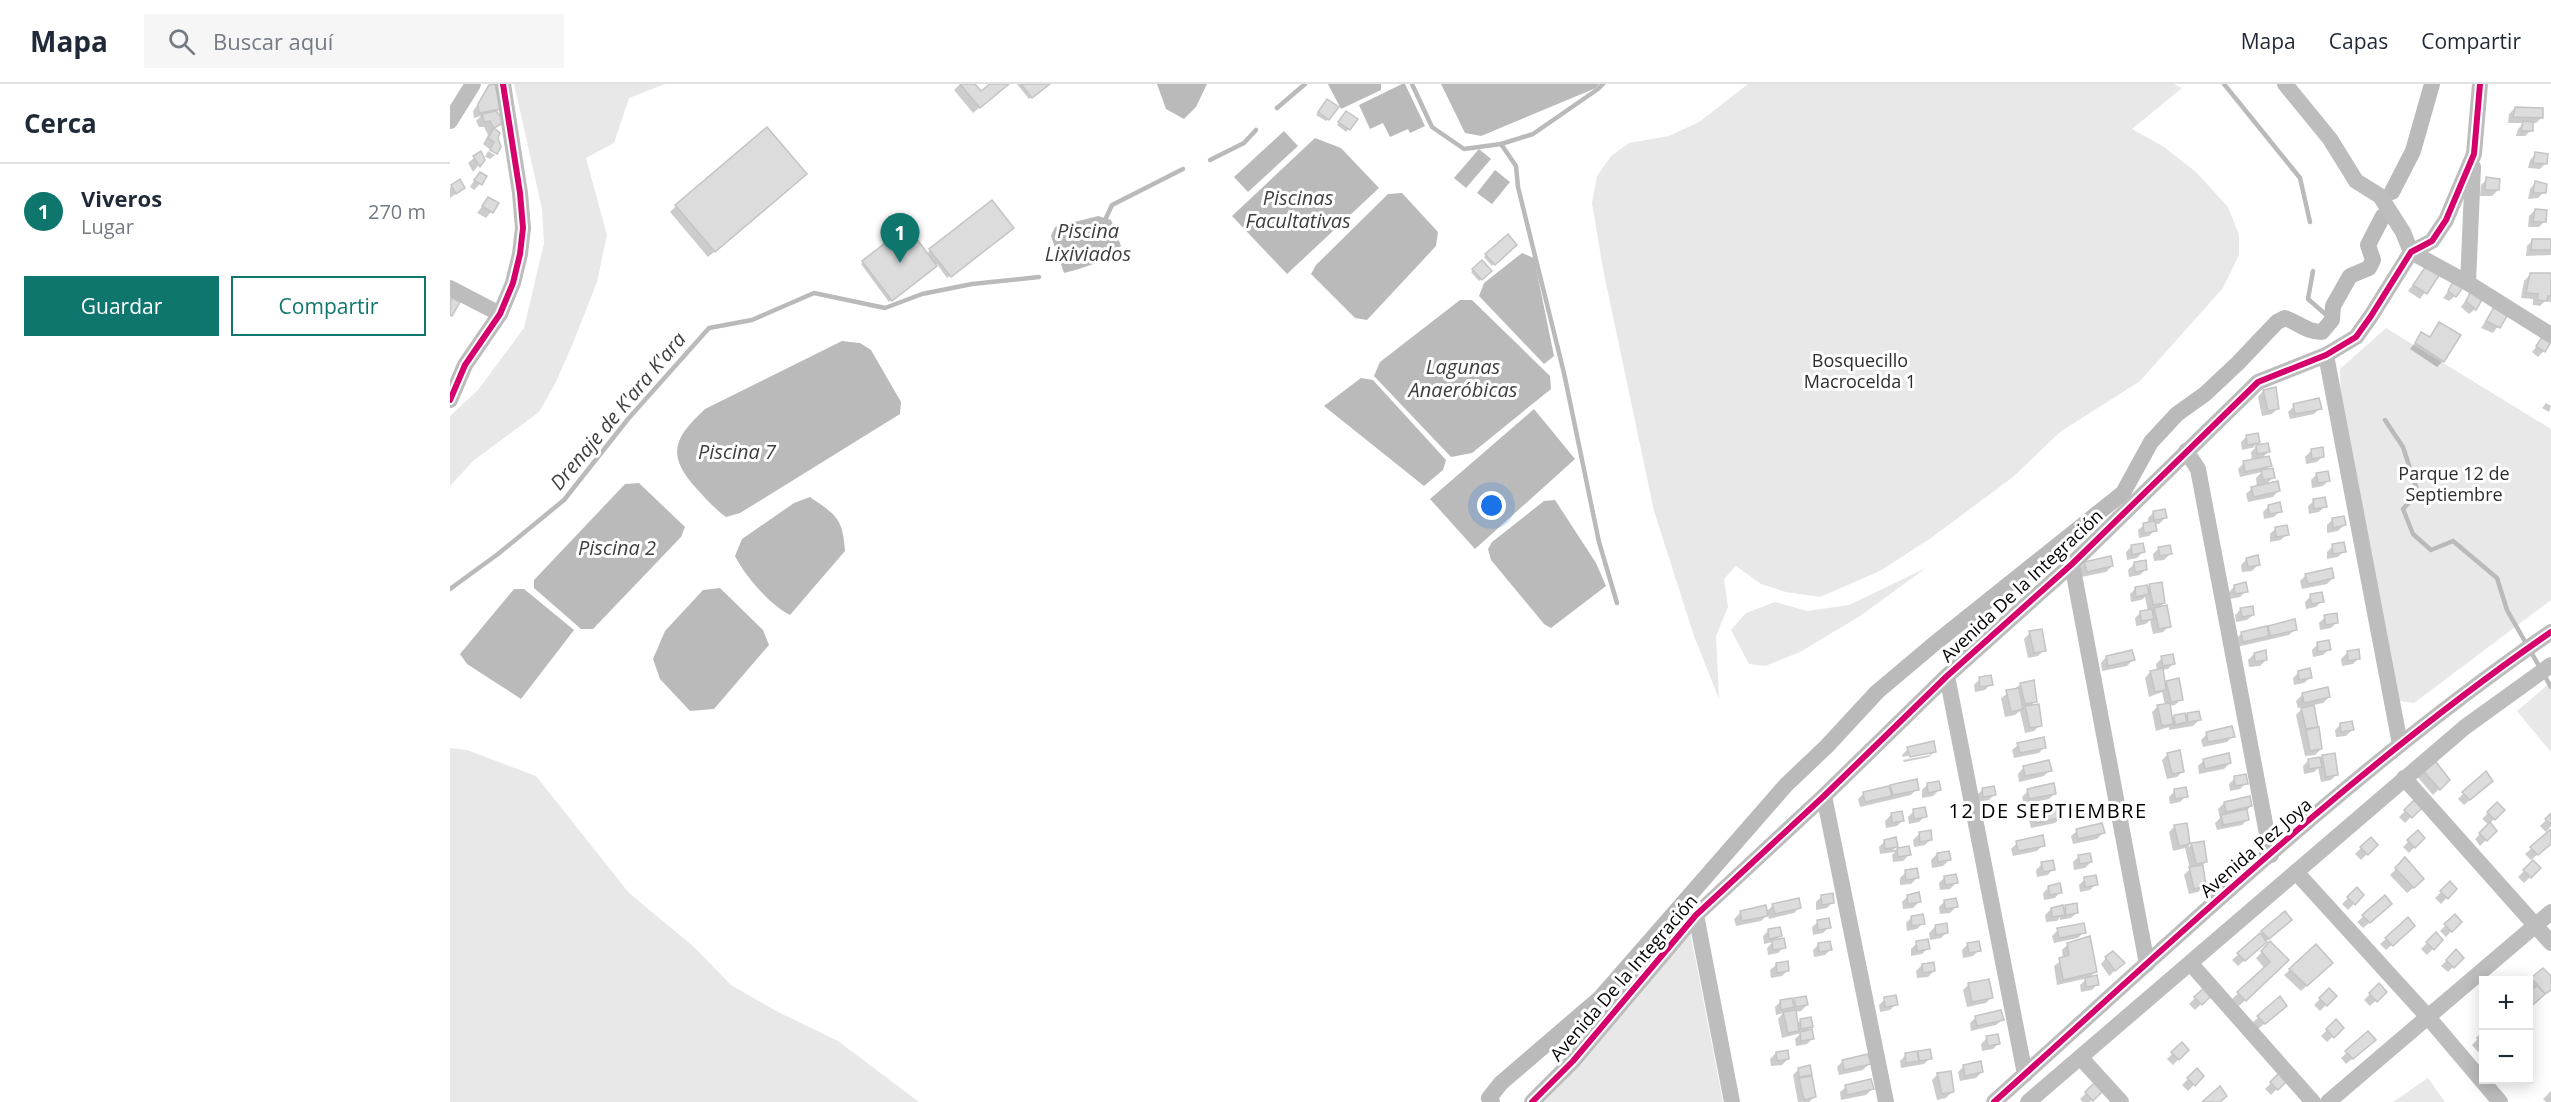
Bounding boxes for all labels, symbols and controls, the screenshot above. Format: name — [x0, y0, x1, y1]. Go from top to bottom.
search box — [144, 14, 564, 68]
text: Mapa — [30, 22, 108, 60]
icon: search — [165, 25, 198, 58]
text: Buscar aquí — [213, 26, 333, 56]
text: Mapa — [2241, 27, 2296, 55]
text: Capas — [2329, 27, 2388, 55]
text: Compartir — [2421, 27, 2521, 55]
text: Cerca — [24, 105, 97, 141]
text: Viveros — [81, 183, 162, 213]
water label: Piscinas Facultativas — [1245, 184, 1351, 234]
text: 1 — [38, 198, 49, 225]
text: 270 m — [368, 198, 426, 225]
text: Lugar — [81, 213, 134, 240]
pin: 1 — [880, 214, 920, 263]
water label: Piscina Lixiviados — [1045, 217, 1132, 267]
button: Guardar — [24, 276, 219, 336]
button: Compartir — [231, 276, 426, 336]
water label: Drenaje de K'ara K'ara — [544, 326, 692, 495]
park label: Bosquecillo Macrocelda 1 — [1804, 348, 1916, 393]
water label: Lagunas Anaeróbicas — [1407, 353, 1518, 403]
water label: Piscina 7 — [698, 438, 777, 465]
park label: Parque 12 de Septiembre — [2398, 461, 2510, 506]
your location — [1477, 491, 1506, 520]
street label: Avenida De la Integración — [1935, 504, 2108, 667]
water label: Piscina 2 — [578, 534, 656, 561]
street label: Avenida Pez Joya — [2194, 792, 2316, 902]
district label: 12 DE SEPTIEMBRE — [1948, 797, 2148, 824]
street label: Avenida De la Integración — [1544, 889, 1702, 1066]
map controls — [2479, 976, 2533, 1084]
button: + — [2479, 976, 2533, 1030]
button: − — [2479, 1030, 2533, 1084]

